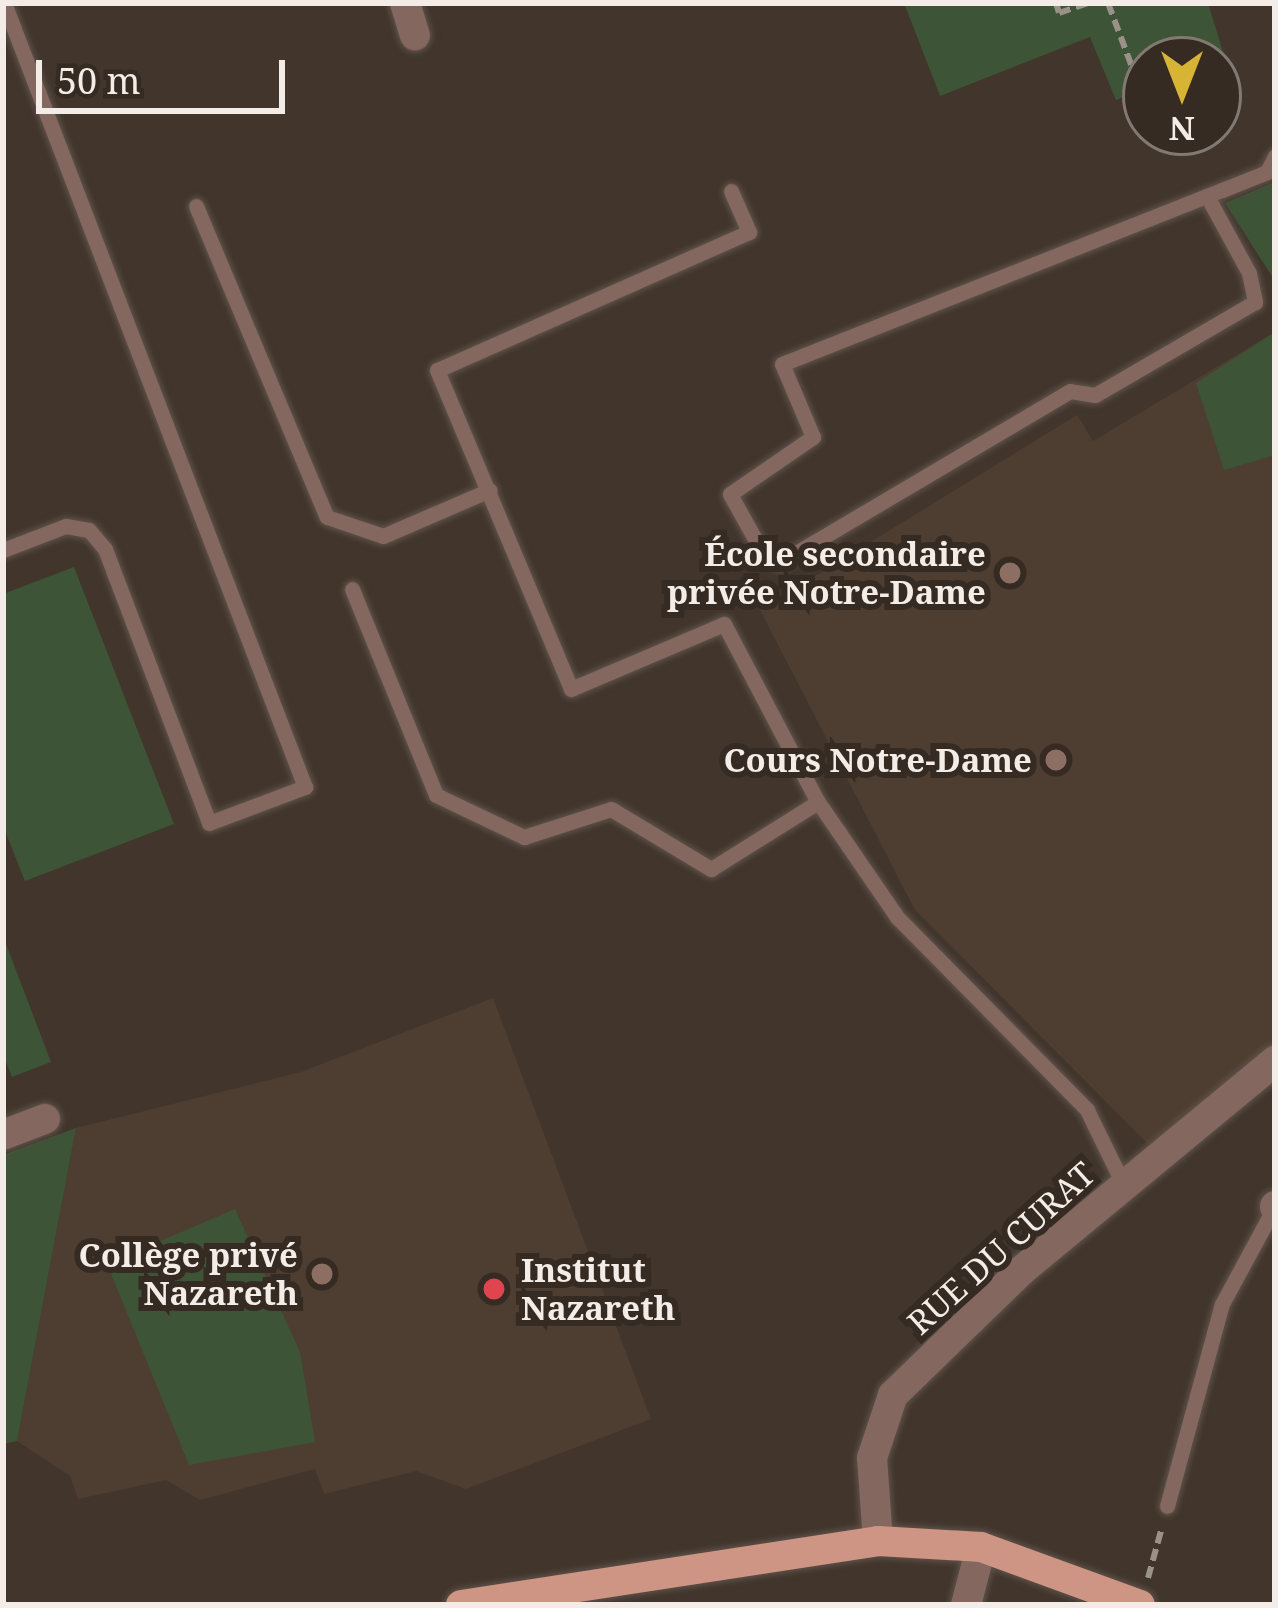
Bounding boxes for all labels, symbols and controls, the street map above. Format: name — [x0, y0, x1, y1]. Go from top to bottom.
scale bar — [42, 36, 291, 110]
north arrow — [1122, 36, 1242, 156]
text: 50 m — [57, 56, 141, 105]
text: N — [1169, 107, 1195, 152]
place label: École secondaire privée Notre-Dame — [667, 534, 986, 612]
marker: École secondaire privée Notre-Dame — [997, 560, 1023, 586]
place label: Cours Notre-Dame — [723, 740, 1032, 780]
marker: Cours Notre-Dame — [1043, 747, 1069, 773]
street label: RUE DU CURAT — [900, 1154, 1102, 1342]
place label: Collège privé Nazareth — [79, 1235, 298, 1313]
place label: Institut Nazareth — [521, 1250, 676, 1328]
marker: Collège privé Nazareth — [309, 1261, 335, 1287]
marker: Institut Nazareth — [478, 1273, 510, 1305]

